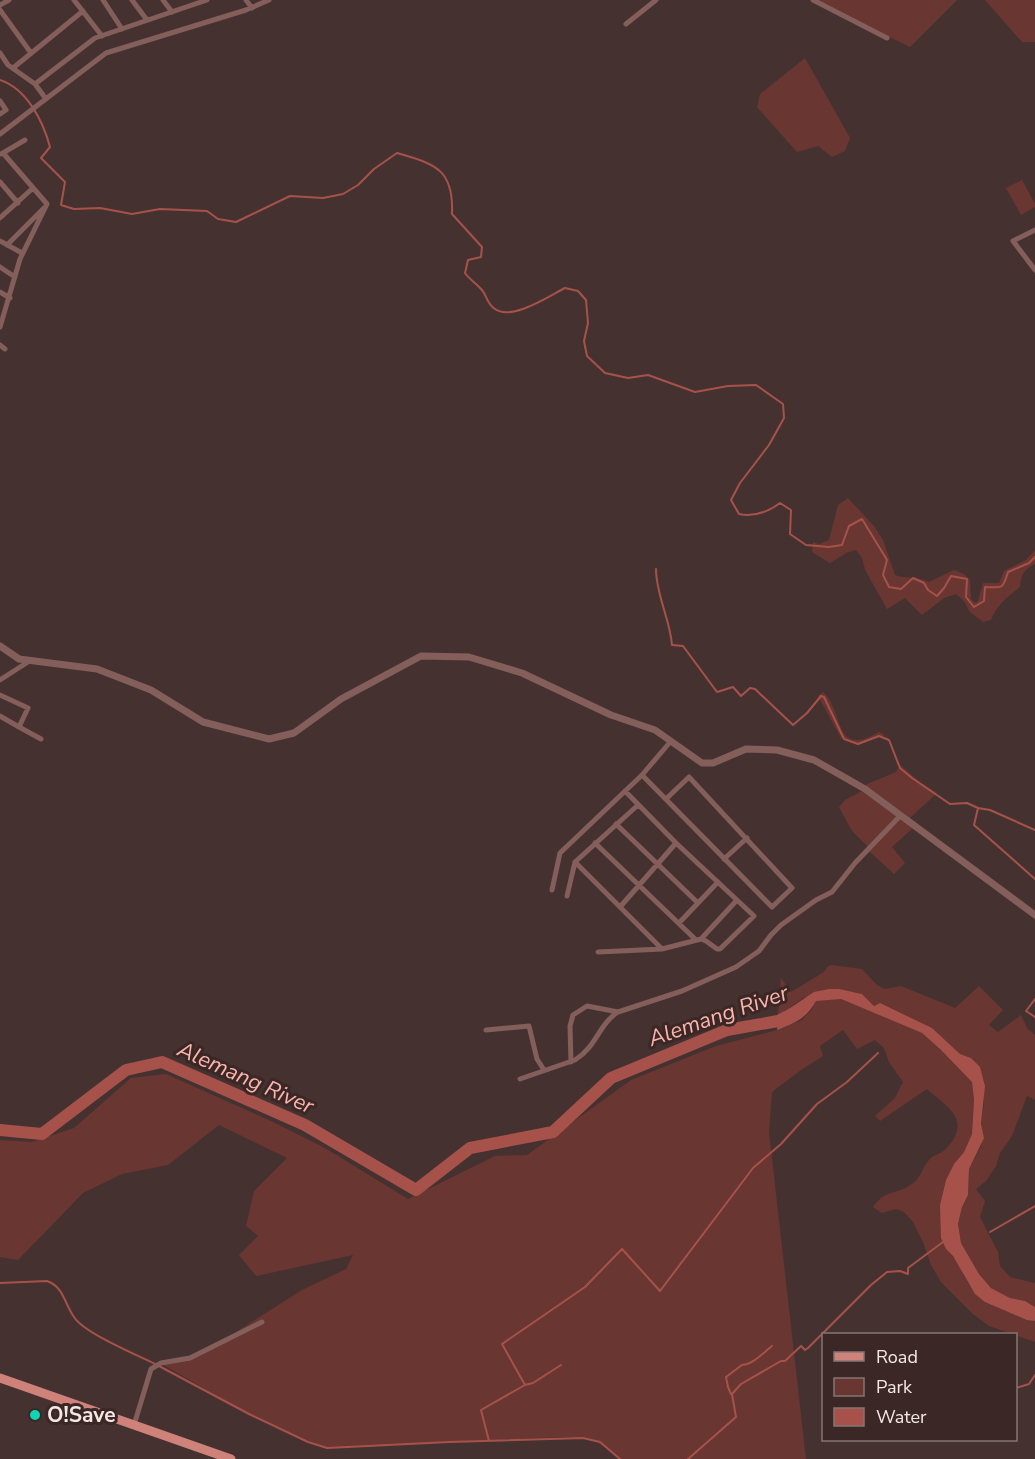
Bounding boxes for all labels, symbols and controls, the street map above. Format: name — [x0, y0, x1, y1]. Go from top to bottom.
water label: Alemang River — [643, 978, 793, 1054]
water label: Alemang River — [172, 1034, 320, 1122]
legend — [822, 1333, 1017, 1441]
text: Road — [876, 1345, 918, 1369]
text: Park — [876, 1375, 913, 1399]
place label: O!Save — [47, 1401, 116, 1429]
text: Water — [876, 1405, 927, 1429]
marker: O!Save — [28, 1408, 42, 1422]

